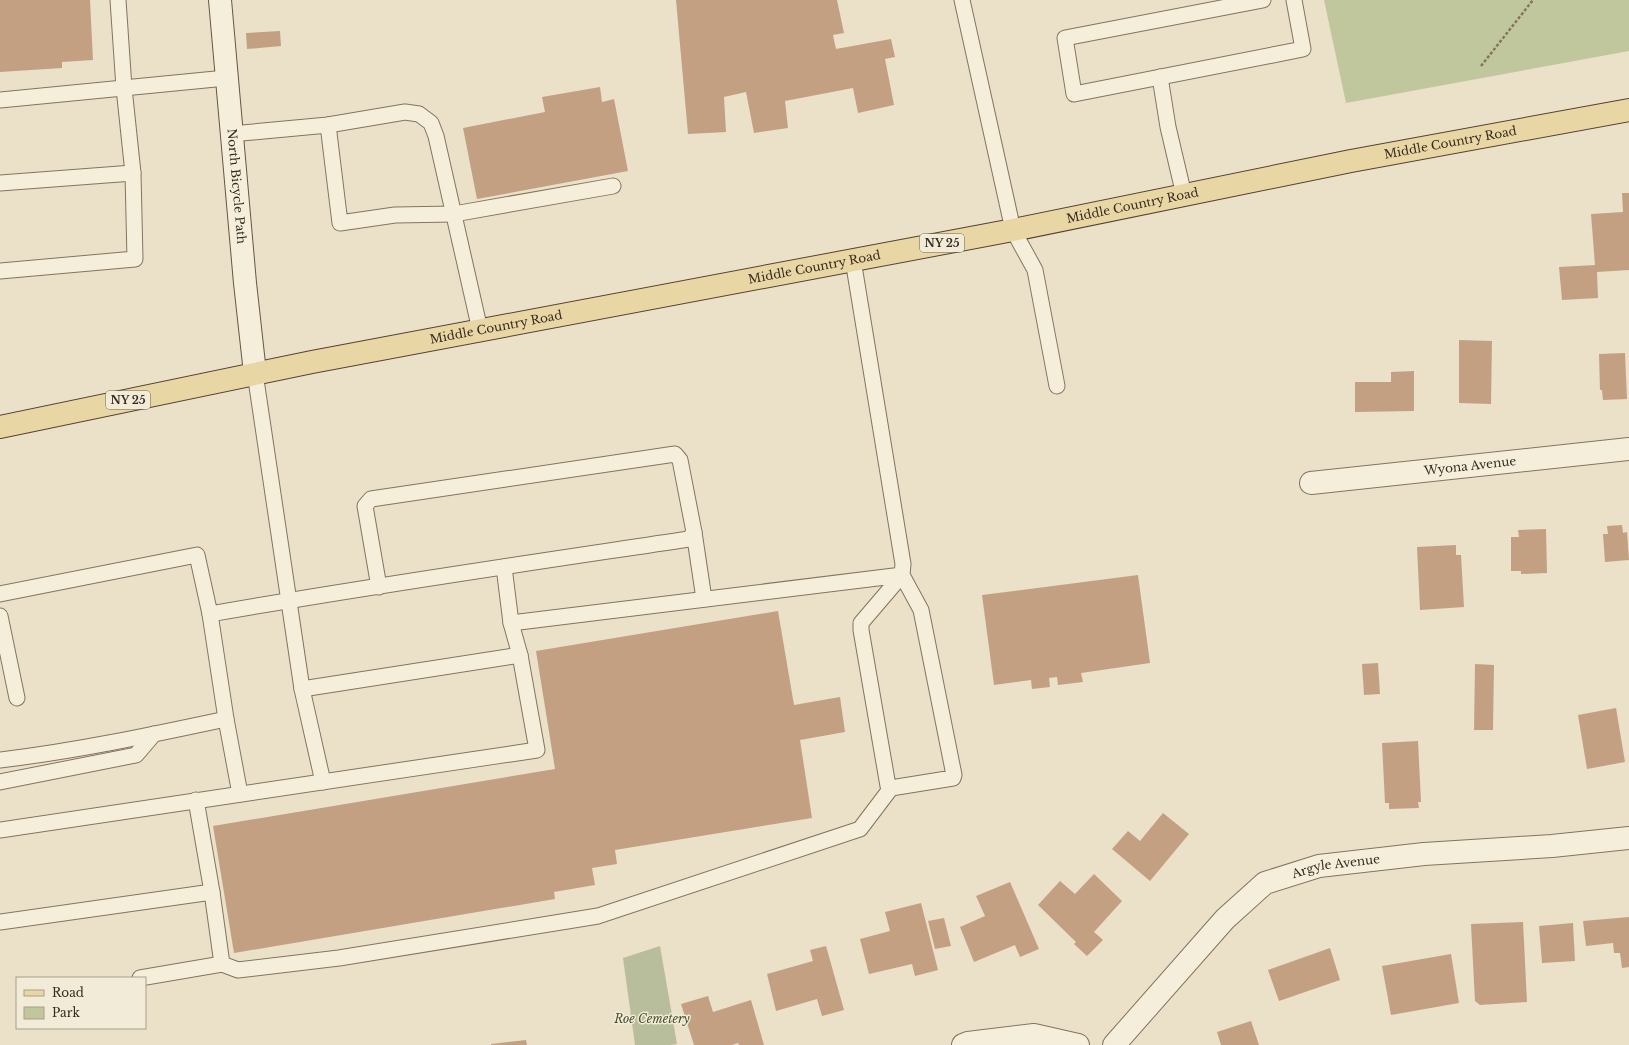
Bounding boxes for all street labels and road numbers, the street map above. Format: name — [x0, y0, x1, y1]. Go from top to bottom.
street label: Middle Country Road — [1383, 123, 1518, 162]
street label: North Bicycle Path — [224, 128, 250, 245]
street label: Middle Country Road — [1065, 184, 1200, 226]
road number: NY 25 — [920, 234, 964, 252]
street label: Middle Country Road — [747, 247, 882, 287]
street label: Middle Country Road — [429, 307, 563, 347]
road number: NY 25 — [106, 391, 150, 409]
street label: Wyona Avenue — [1422, 453, 1517, 478]
street label: Argyle Avenue — [1289, 851, 1381, 881]

